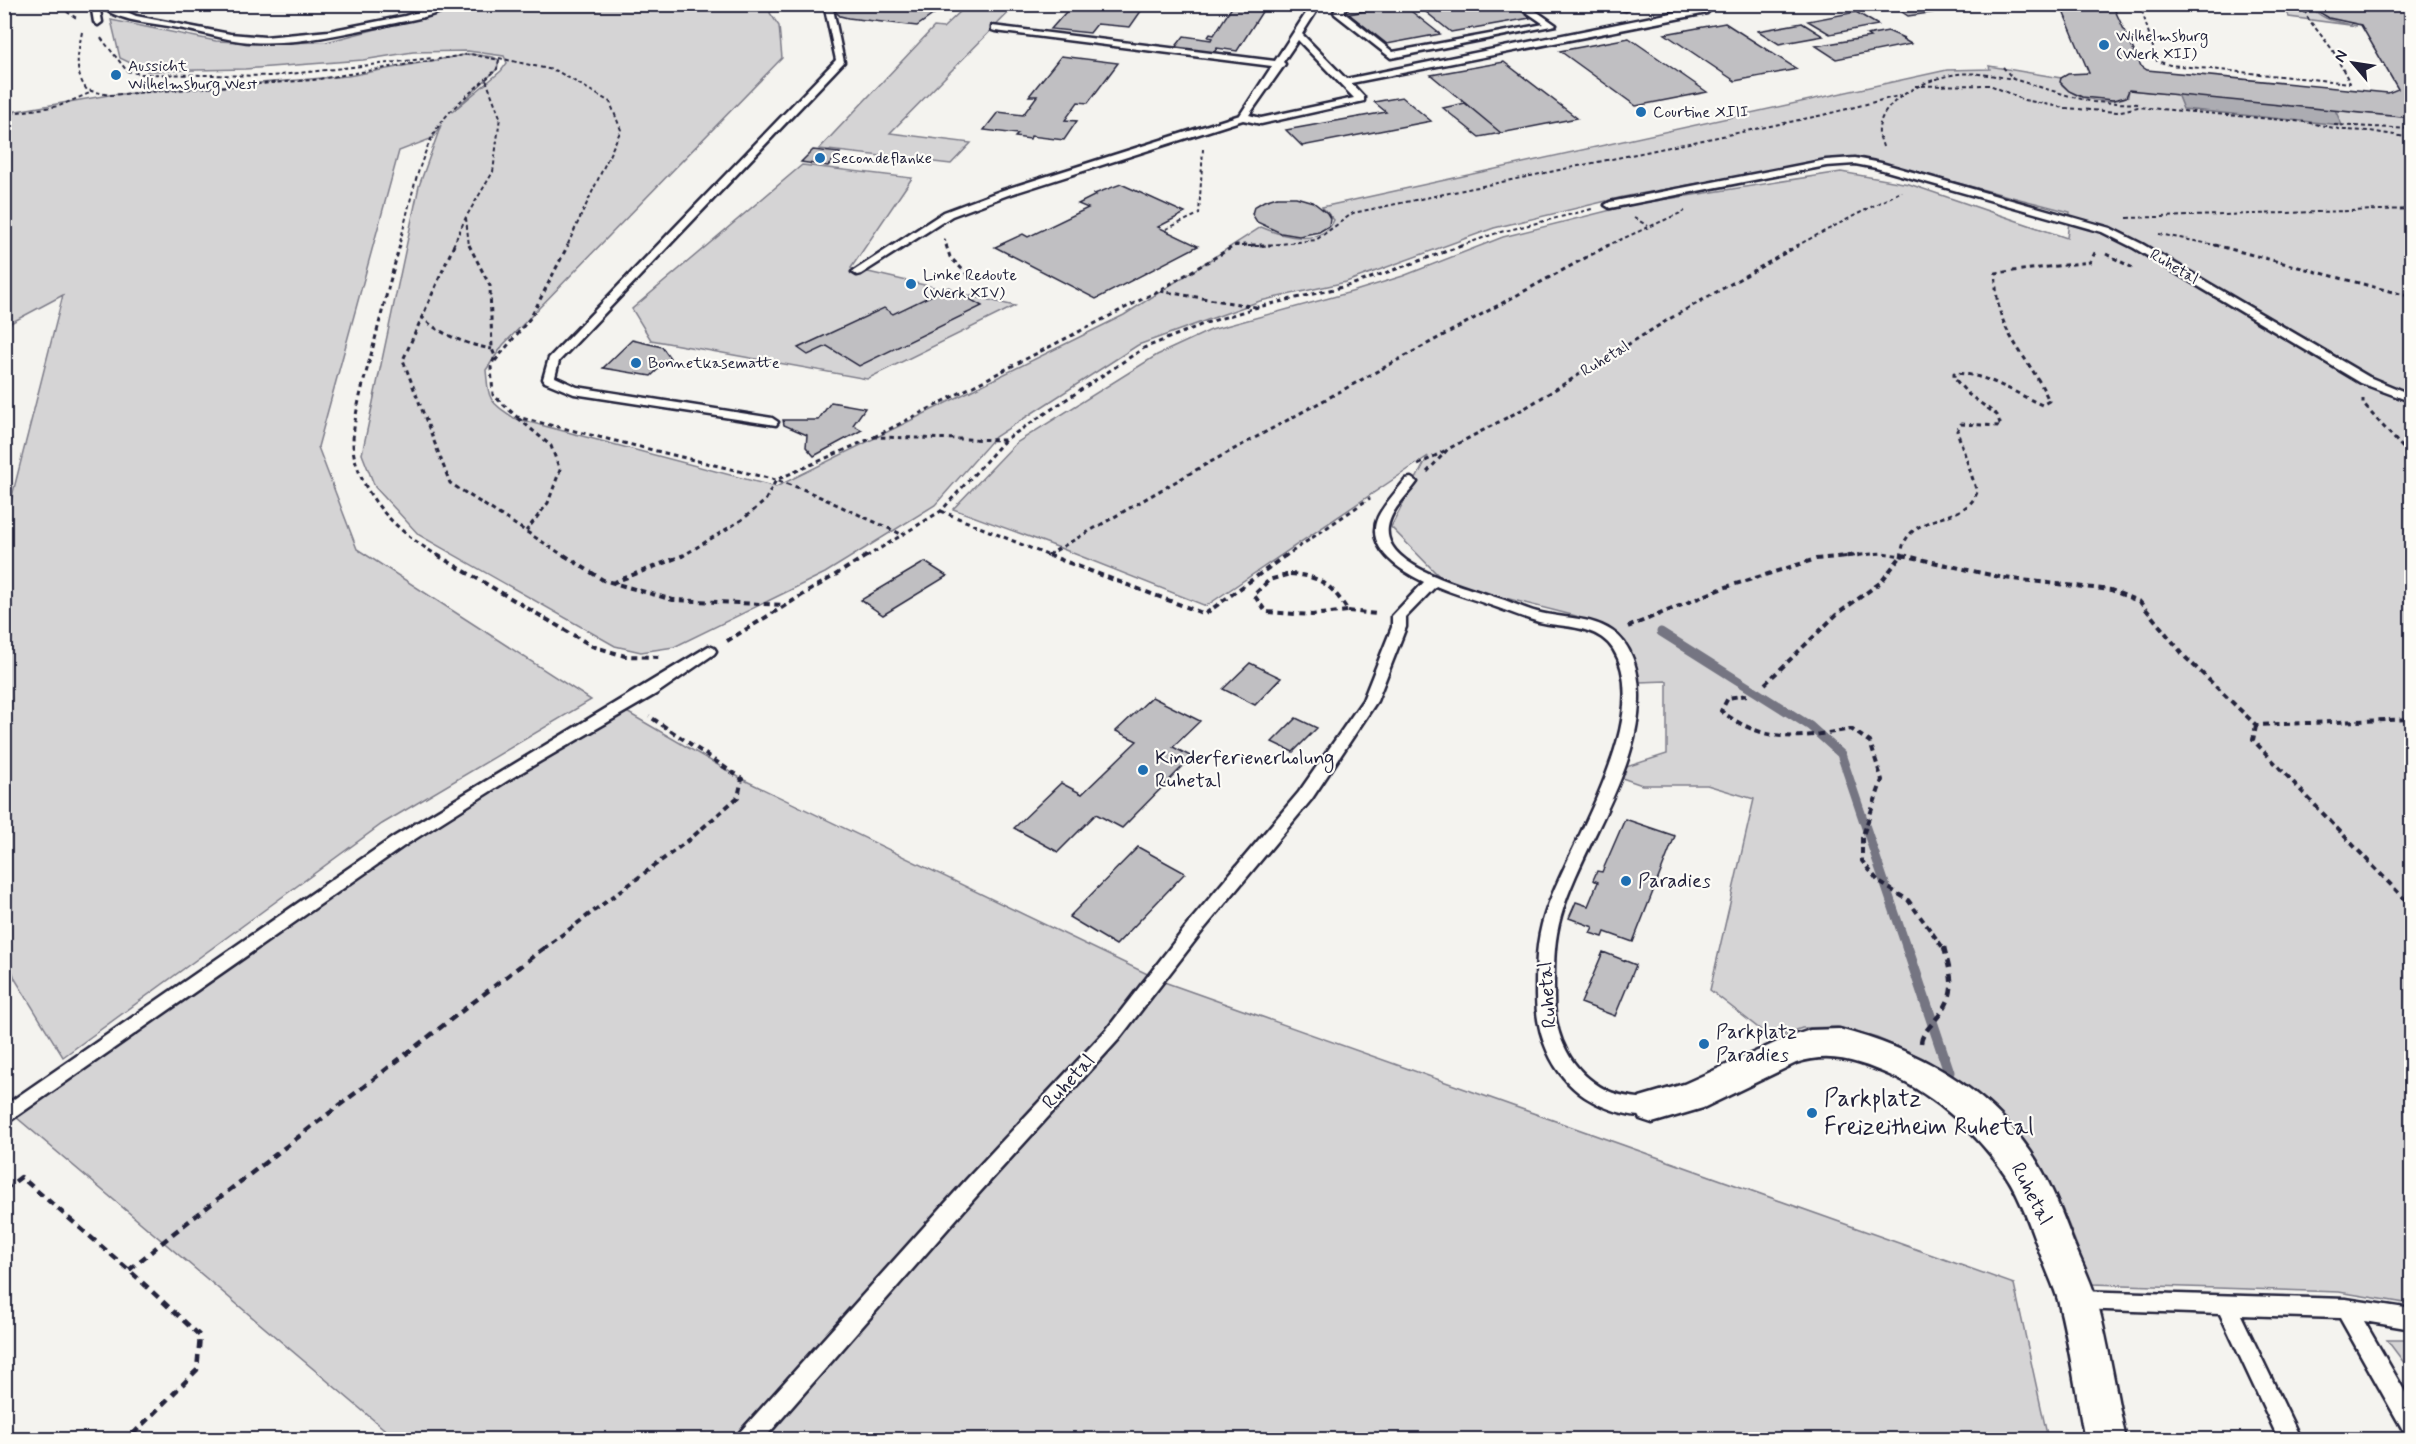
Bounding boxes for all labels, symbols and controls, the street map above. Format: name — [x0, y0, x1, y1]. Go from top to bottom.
place label: Wilhelmsburg (Werk XII) — [2116, 26, 2208, 65]
north arrow — [2323, 33, 2383, 93]
marker: Wilhelmsburg (Werk XII) — [2097, 38, 2111, 52]
text: N — [2329, 47, 2353, 66]
place label: Aussicht Wilhelmsburg West — [128, 56, 257, 96]
marker: Aussicht Wilhelmsburg West — [109, 68, 123, 82]
place label: Courtine XIII — [1653, 102, 1749, 123]
marker: Courtine XIII — [1634, 105, 1648, 119]
place label: Secondeflanke — [832, 148, 932, 169]
marker: Secondeflanke — [813, 151, 827, 165]
street label: Ruhetal — [2146, 244, 2202, 290]
place label: Linke Redoute (Werk XIV) — [923, 265, 1017, 304]
marker: Linke Redoute (Werk XIV) — [904, 277, 918, 291]
street label: Ruhetal — [1577, 336, 1633, 382]
place label: Bonnetkasematte — [648, 353, 780, 374]
marker: Bonnetkasematte — [629, 356, 643, 370]
place label: Kinderferienerholung Ruhetal — [1155, 745, 1334, 795]
marker: Kinderferienerholung Ruhetal — [1136, 763, 1150, 777]
place label: Paradies — [1638, 868, 1711, 895]
marker: Paradies — [1619, 874, 1633, 888]
street label: Ruhetal — [1532, 961, 1564, 1029]
place label: Parkplatz Paradies — [1716, 1019, 1797, 1069]
marker: Parkplatz Paradies — [1697, 1037, 1711, 1051]
street label: Ruhetal — [1036, 1048, 1102, 1116]
place label: Parkplatz Freizeitheim Ruhetal — [1824, 1084, 2034, 1143]
marker: Parkplatz Freizeitheim Ruhetal — [1805, 1106, 1819, 1120]
street label: Ruhetal — [2004, 1158, 2058, 1230]

